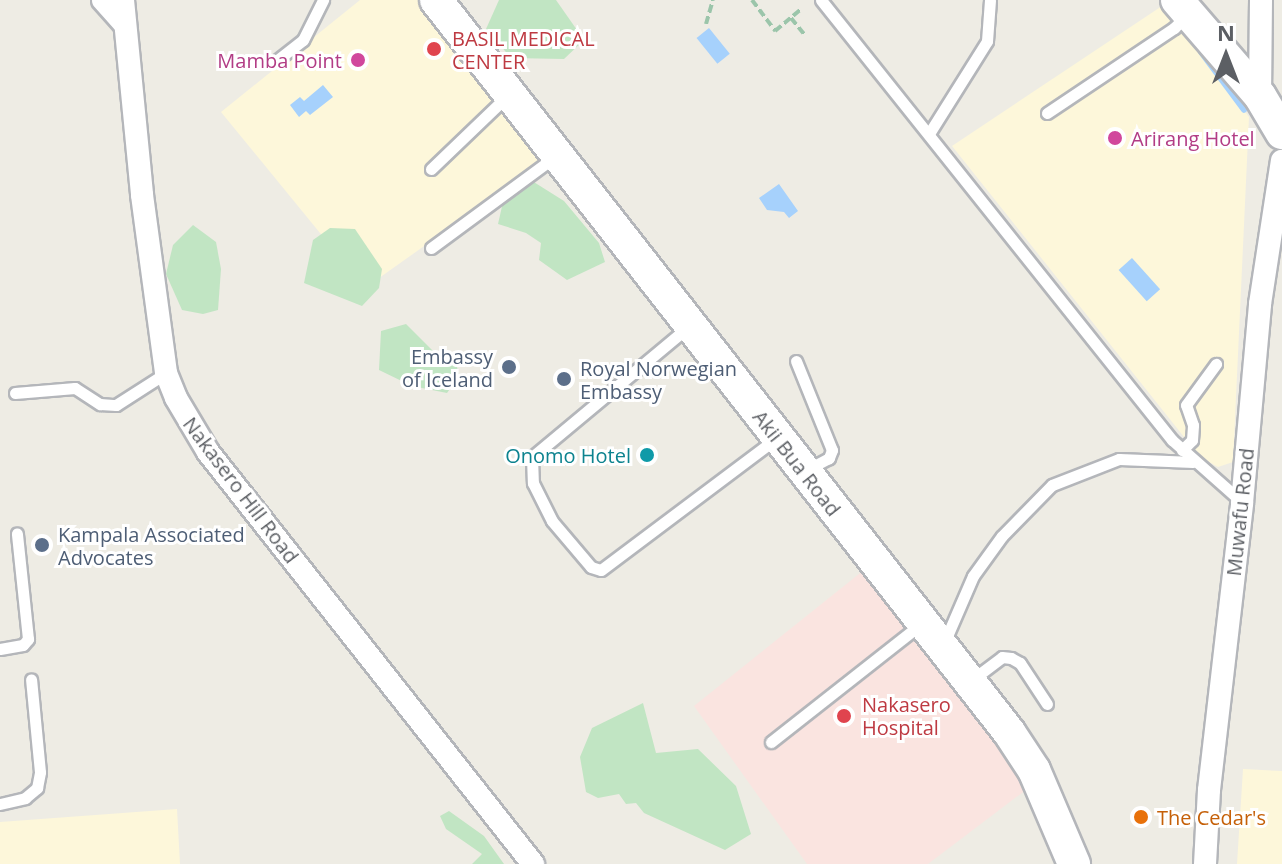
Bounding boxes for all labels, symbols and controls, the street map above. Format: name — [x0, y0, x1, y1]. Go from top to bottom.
north arrow — [1186, 16, 1266, 96]
text: N — [1217, 17, 1235, 47]
place label: BASIL MEDICAL CENTER — [452, 26, 595, 73]
marker: BASIL MEDICAL CENTER — [423, 38, 445, 60]
place label: Mamba Point — [217, 48, 342, 72]
marker: Mamba Point — [349, 51, 367, 69]
place label: Arirang Hotel — [1131, 126, 1255, 150]
marker: Arirang Hotel — [1106, 129, 1124, 147]
place label: Embassy of Iceland — [402, 344, 493, 391]
place label: Royal Norwegian Embassy — [580, 356, 737, 403]
marker: Embassy of Iceland — [500, 358, 518, 376]
marker: Royal Norwegian Embassy — [555, 370, 573, 388]
street label: Akii Bua Road — [748, 405, 846, 521]
street label: Nakasero Hill Road — [178, 412, 304, 568]
place label: Onomo Hotel — [505, 443, 631, 467]
marker: Onomo Hotel — [638, 446, 656, 464]
street label: Muwafu Road — [1221, 447, 1259, 577]
place label: Kampala Associated Advocates — [58, 522, 245, 569]
marker: Kampala Associated Advocates — [33, 536, 51, 554]
place label: Nakasero Hospital — [862, 692, 951, 739]
marker: Nakasero Hospital — [833, 705, 855, 727]
place label: The Cedar's — [1157, 805, 1266, 829]
marker: The Cedar's — [1132, 808, 1150, 826]

